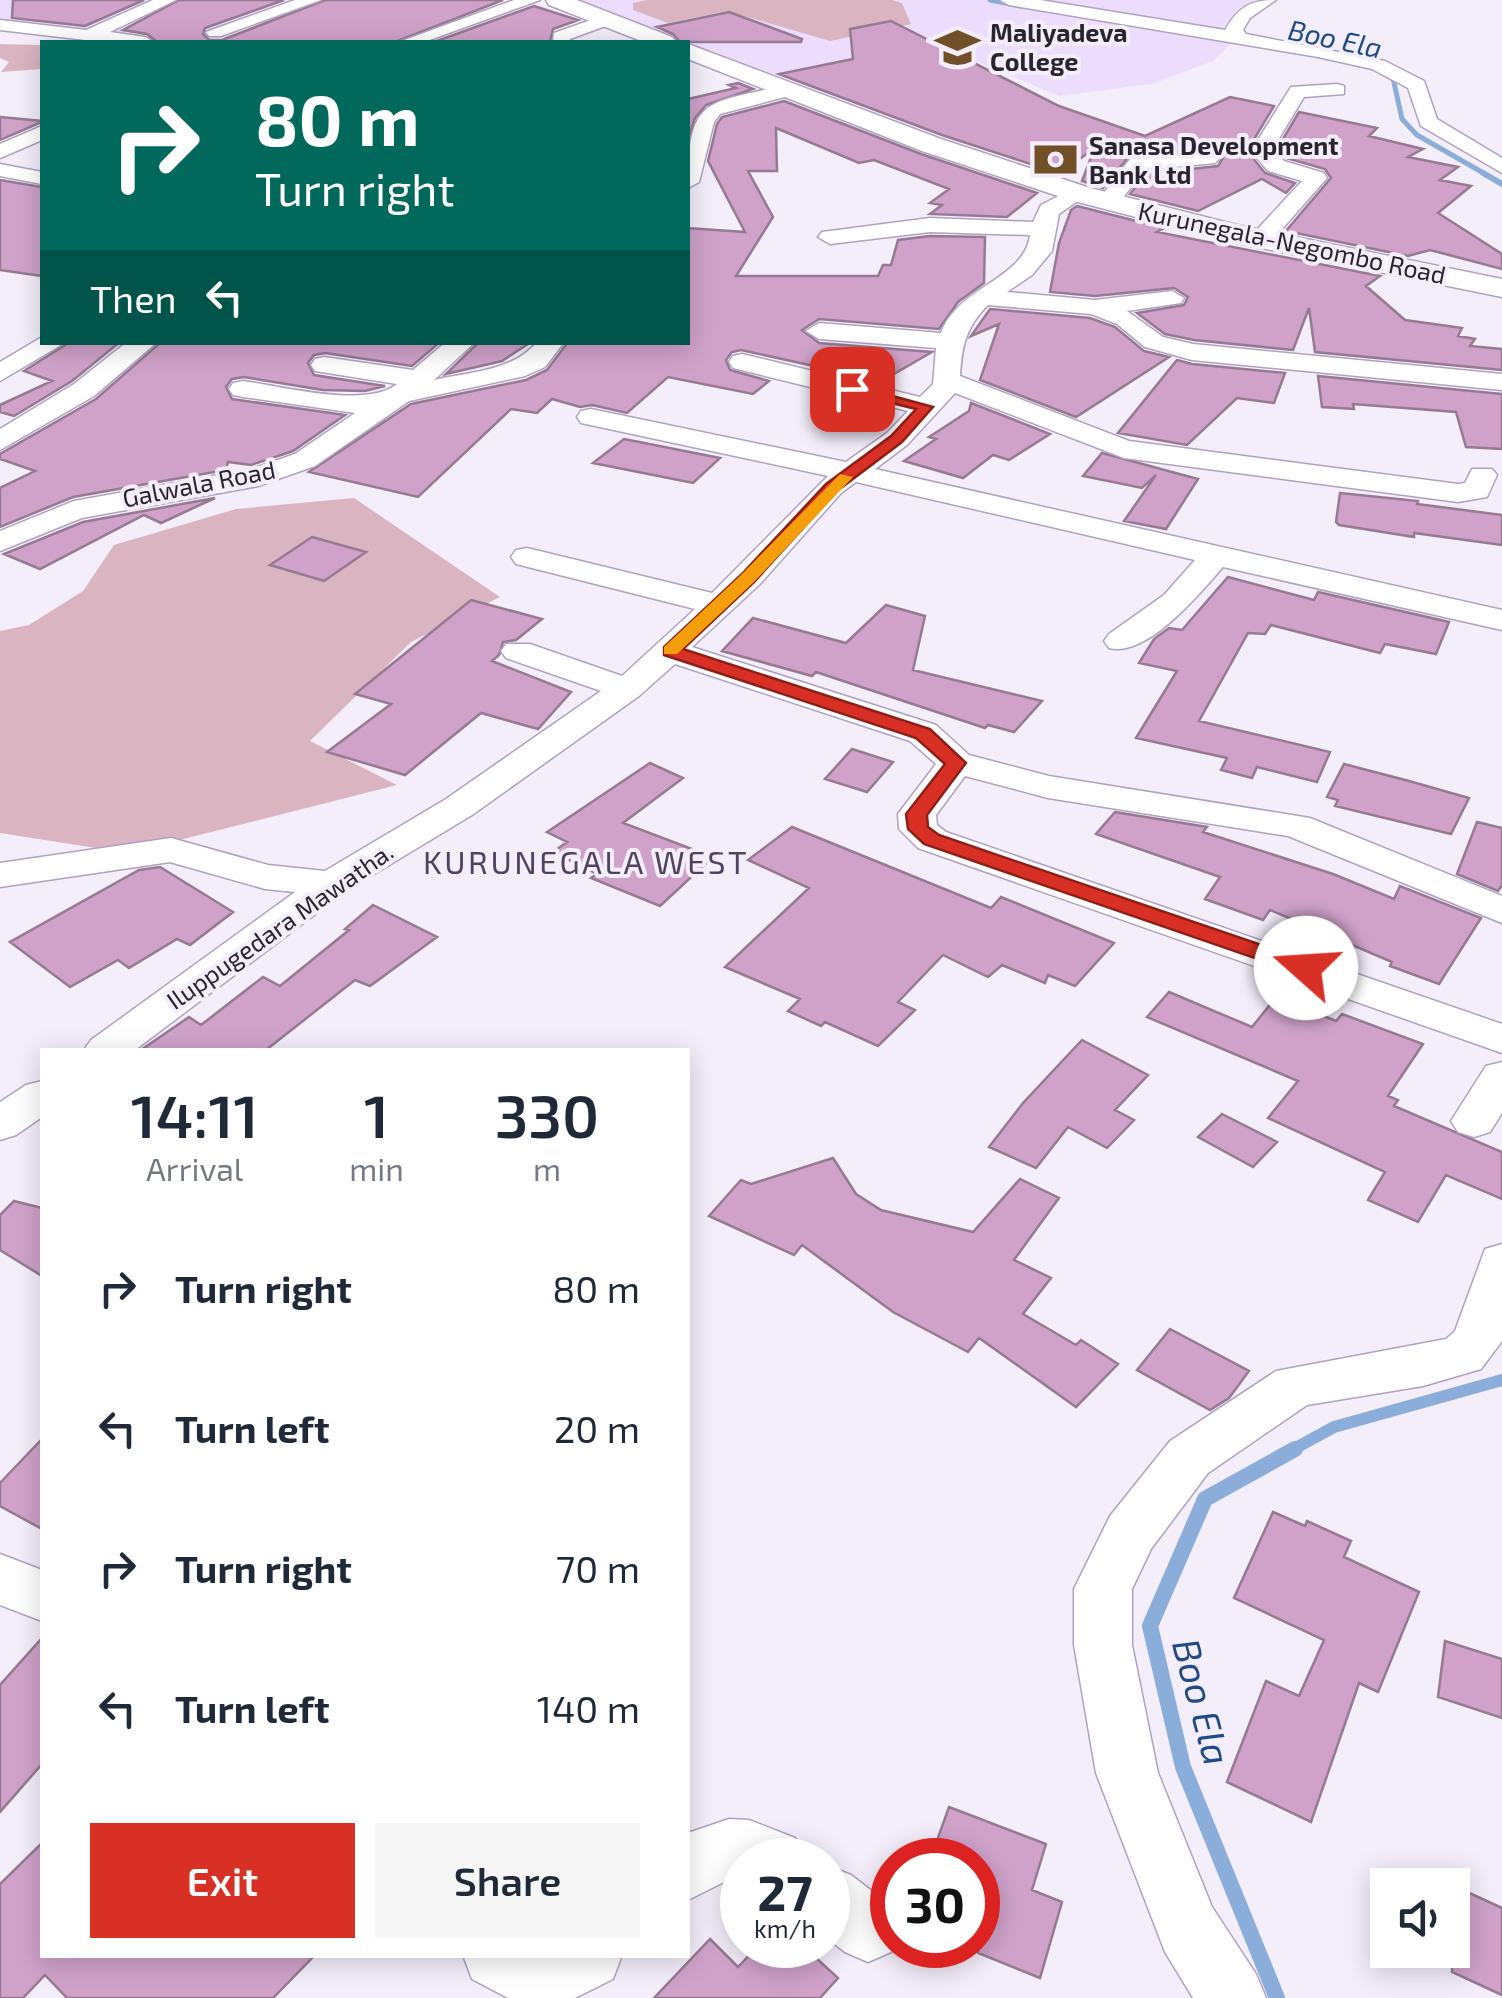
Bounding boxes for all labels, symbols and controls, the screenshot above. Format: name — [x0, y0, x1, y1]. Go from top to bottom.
water label: Boo Ela — [1285, 12, 1385, 65]
place label: Maliyadeva College — [990, 17, 1128, 76]
school or university icon: Maliyadeva College — [933, 23, 981, 71]
text: 80 m — [255, 76, 420, 160]
icon: right — [90, 80, 220, 210]
place label: Sanasa Development Bank Ltd — [1089, 130, 1339, 189]
bank icon: Sanasa Development Bank Ltd — [1032, 136, 1080, 184]
text: Turn right — [255, 161, 455, 215]
street label: Kurunegala-Negombo Road — [1136, 195, 1449, 289]
icon: left — [197, 270, 252, 325]
text: Then — [90, 275, 177, 321]
pin — [810, 347, 895, 432]
icon: arrive — [825, 362, 880, 417]
street label: Galwala Road — [120, 454, 278, 513]
street label: Iluppugedara Mawatha. — [160, 836, 398, 1015]
district label: KURUNEGALA WEST — [423, 842, 749, 880]
position arrow — [1254, 916, 1358, 1020]
text: 14:11 — [131, 1078, 259, 1150]
text: 1 — [364, 1078, 389, 1150]
text: 330 — [495, 1078, 599, 1150]
text: Arrival — [146, 1149, 243, 1187]
text: min — [349, 1149, 404, 1187]
text: m — [533, 1149, 561, 1187]
icon: right — [90, 1261, 145, 1316]
text: Turn right — [175, 1265, 352, 1311]
text: 80 m — [552, 1265, 640, 1311]
icon: left — [90, 1401, 145, 1456]
text: Turn left — [175, 1405, 330, 1451]
text: 20 m — [554, 1405, 640, 1451]
icon: right — [90, 1541, 145, 1596]
text: Turn right — [175, 1545, 352, 1591]
text: 70 m — [556, 1545, 640, 1591]
water label: Boo Ela — [1164, 1633, 1242, 1770]
icon: left — [90, 1681, 145, 1736]
text: Turn left — [175, 1685, 330, 1731]
text: 140 m — [537, 1685, 640, 1731]
button: Exit — [90, 1823, 355, 1938]
button: Share — [375, 1823, 640, 1938]
speed limit sign: 30 — [870, 1838, 1000, 1968]
text: 27 — [757, 1861, 813, 1921]
map controls — [1370, 1868, 1470, 1968]
button: sound — [1370, 1868, 1470, 1968]
text: km/h — [754, 1913, 816, 1943]

